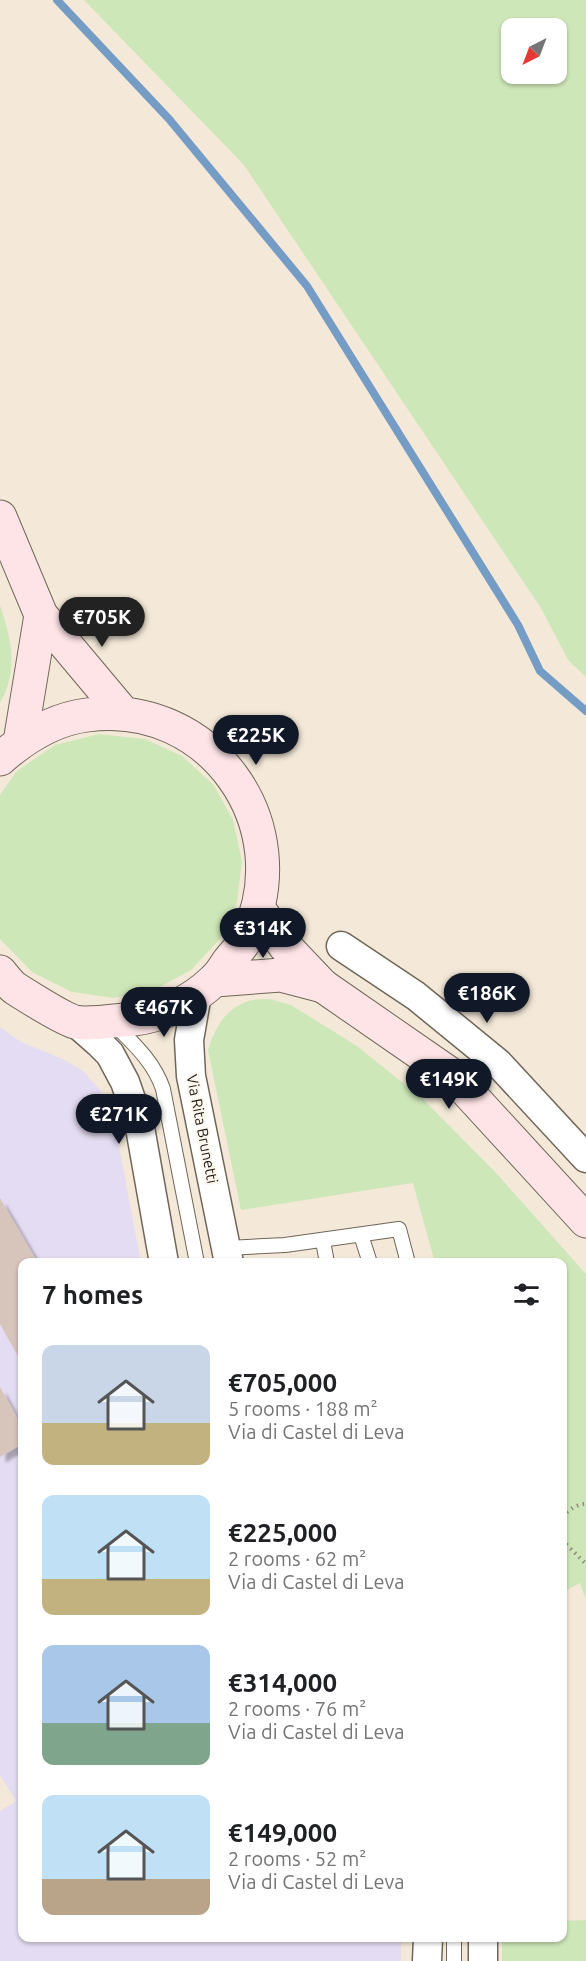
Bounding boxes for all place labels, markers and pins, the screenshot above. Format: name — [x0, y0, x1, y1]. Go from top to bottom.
pin: €705K — [60, 597, 144, 648]
pin: €225K — [214, 715, 298, 766]
pin: €314K — [221, 908, 305, 959]
pin: €186K — [445, 973, 529, 1024]
pin: €467K — [122, 987, 206, 1038]
pin: €149K — [407, 1059, 491, 1110]
pin: €271K — [77, 1094, 161, 1145]

